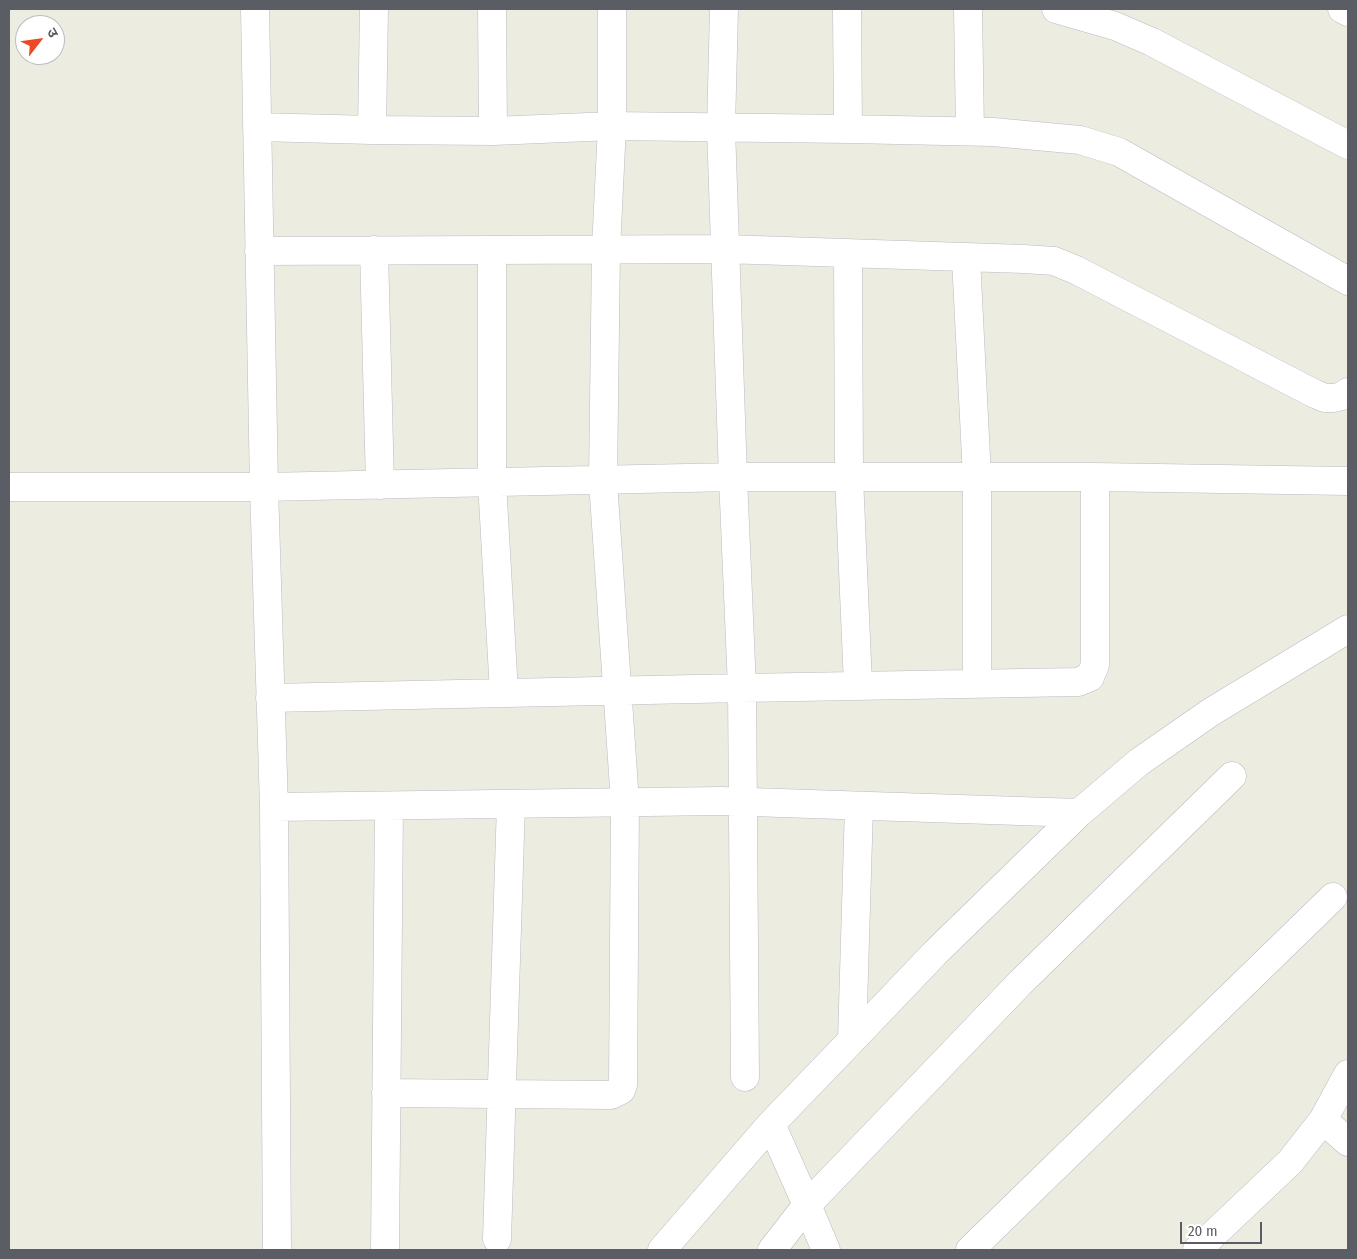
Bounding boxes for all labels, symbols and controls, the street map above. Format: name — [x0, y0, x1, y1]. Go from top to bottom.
north arrow — [15, 15, 65, 65]
text: उ — [43, 25, 62, 41]
scale bar — [1182, 1212, 1264, 1244]
text: 20 m — [1188, 1222, 1218, 1240]

